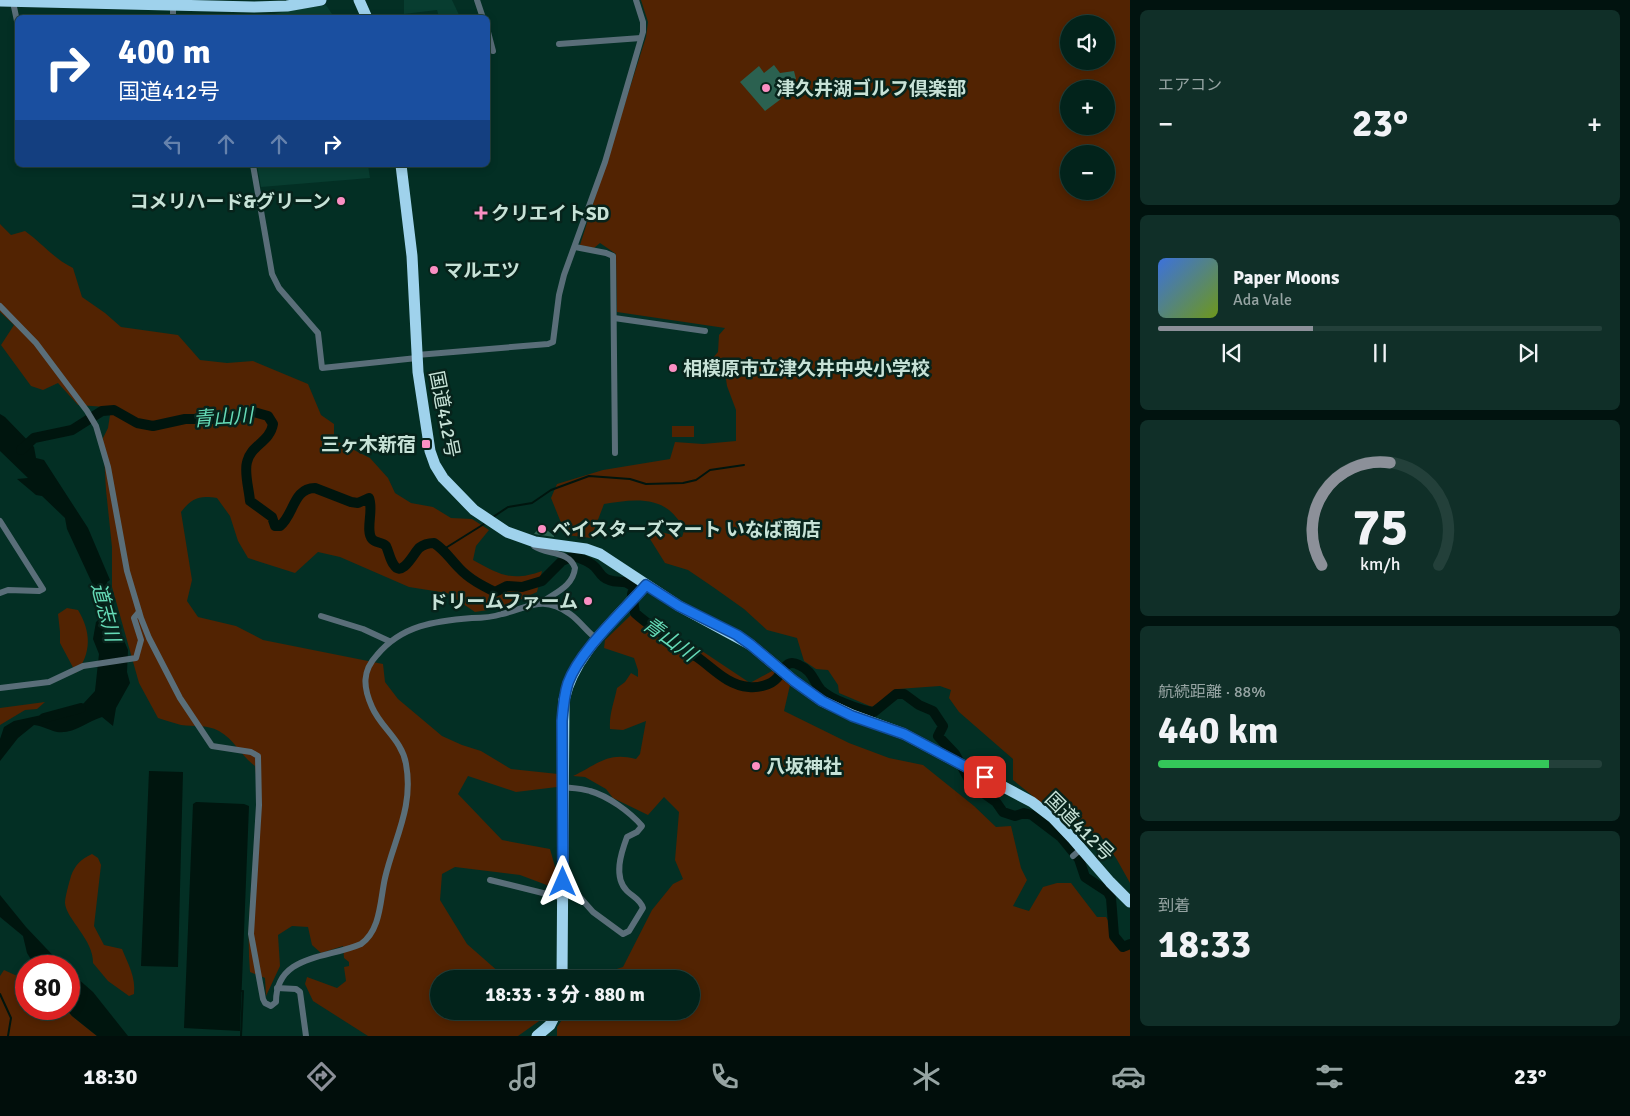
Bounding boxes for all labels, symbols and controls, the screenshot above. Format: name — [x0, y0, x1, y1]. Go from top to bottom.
map controls — [1060, 15, 1115, 200]
button: sound — [1060, 15, 1115, 70]
text: 400 m — [118, 30, 211, 73]
icon: right — [35, 35, 100, 100]
text: エアコン — [1158, 75, 1222, 95]
place label: 津久井湖ゴルフ倶楽部 — [776, 77, 966, 101]
text: 国道412号 — [118, 78, 220, 105]
button: + — [1060, 80, 1115, 135]
marker: 津久井湖ゴルフ倶楽部 — [760, 82, 772, 94]
text: 23° — [1352, 100, 1408, 147]
text: − — [1158, 107, 1173, 141]
text: + — [1587, 107, 1602, 141]
icon: left — [159, 130, 187, 158]
icon: ahead — [212, 130, 240, 158]
icon: ahead — [265, 130, 293, 158]
icon: right — [318, 130, 346, 158]
button: − — [1060, 145, 1115, 200]
place label: コメリハード&グリーン — [129, 190, 331, 214]
marker: コメリハード&グリーン — [335, 195, 347, 207]
place label: クリエイトSD — [491, 202, 609, 226]
marker: クリエイトSD — [475, 207, 487, 219]
place label: マルエツ — [444, 259, 520, 283]
marker: マルエツ — [428, 264, 440, 276]
text: Paper Moons — [1233, 266, 1339, 290]
text: Ada Vale — [1233, 290, 1292, 310]
icon: previous — [1218, 339, 1246, 367]
icon: pause — [1366, 339, 1394, 367]
icon: next — [1514, 339, 1542, 367]
place label: 相模原市立津久井中央小学校 — [683, 357, 930, 381]
marker: 相模原市立津久井中央小学校 — [667, 362, 679, 374]
street label: 国道412号 — [424, 369, 464, 460]
water label: 青山川 — [192, 403, 256, 432]
place label: 三ヶ木新宿 — [321, 433, 416, 457]
marker: 三ヶ木新宿 — [420, 438, 432, 450]
text: 75 — [1352, 495, 1408, 559]
place label: ベイスターズマート いなば商店 — [552, 518, 821, 542]
marker: ベイスターズマート いなば商店 — [536, 523, 548, 535]
text: km/h — [1360, 553, 1400, 575]
water label: 道志川 — [86, 580, 126, 646]
place label: ドリームファーム — [428, 590, 578, 614]
marker: ドリームファーム — [582, 595, 594, 607]
water label: 青山川 — [638, 612, 703, 668]
text: 航続距離 · 88% — [1158, 682, 1266, 702]
text: 440 km — [1158, 707, 1279, 754]
place label: 八坂神社 — [766, 755, 842, 779]
pin — [964, 756, 1006, 798]
marker: 八坂神社 — [750, 760, 762, 772]
icon: arrive — [971, 763, 999, 791]
street label: 国道412号 — [1040, 787, 1119, 866]
position arrow — [536, 855, 588, 907]
text: 到着 — [1158, 896, 1190, 916]
text: 18:33 — [1158, 921, 1251, 968]
speed limit sign: 80 — [15, 955, 80, 1020]
text: 18:33 · 3 分 · 880 m — [485, 983, 645, 1007]
icon: directions — [304, 1059, 339, 1094]
icon: music — [506, 1059, 541, 1094]
icon: phone — [707, 1059, 742, 1094]
icon: climate — [909, 1059, 944, 1094]
icon: car — [1111, 1059, 1146, 1094]
icon: filters — [1312, 1059, 1347, 1094]
text: 18:30 — [83, 1063, 137, 1090]
text: 23° — [1514, 1063, 1547, 1090]

